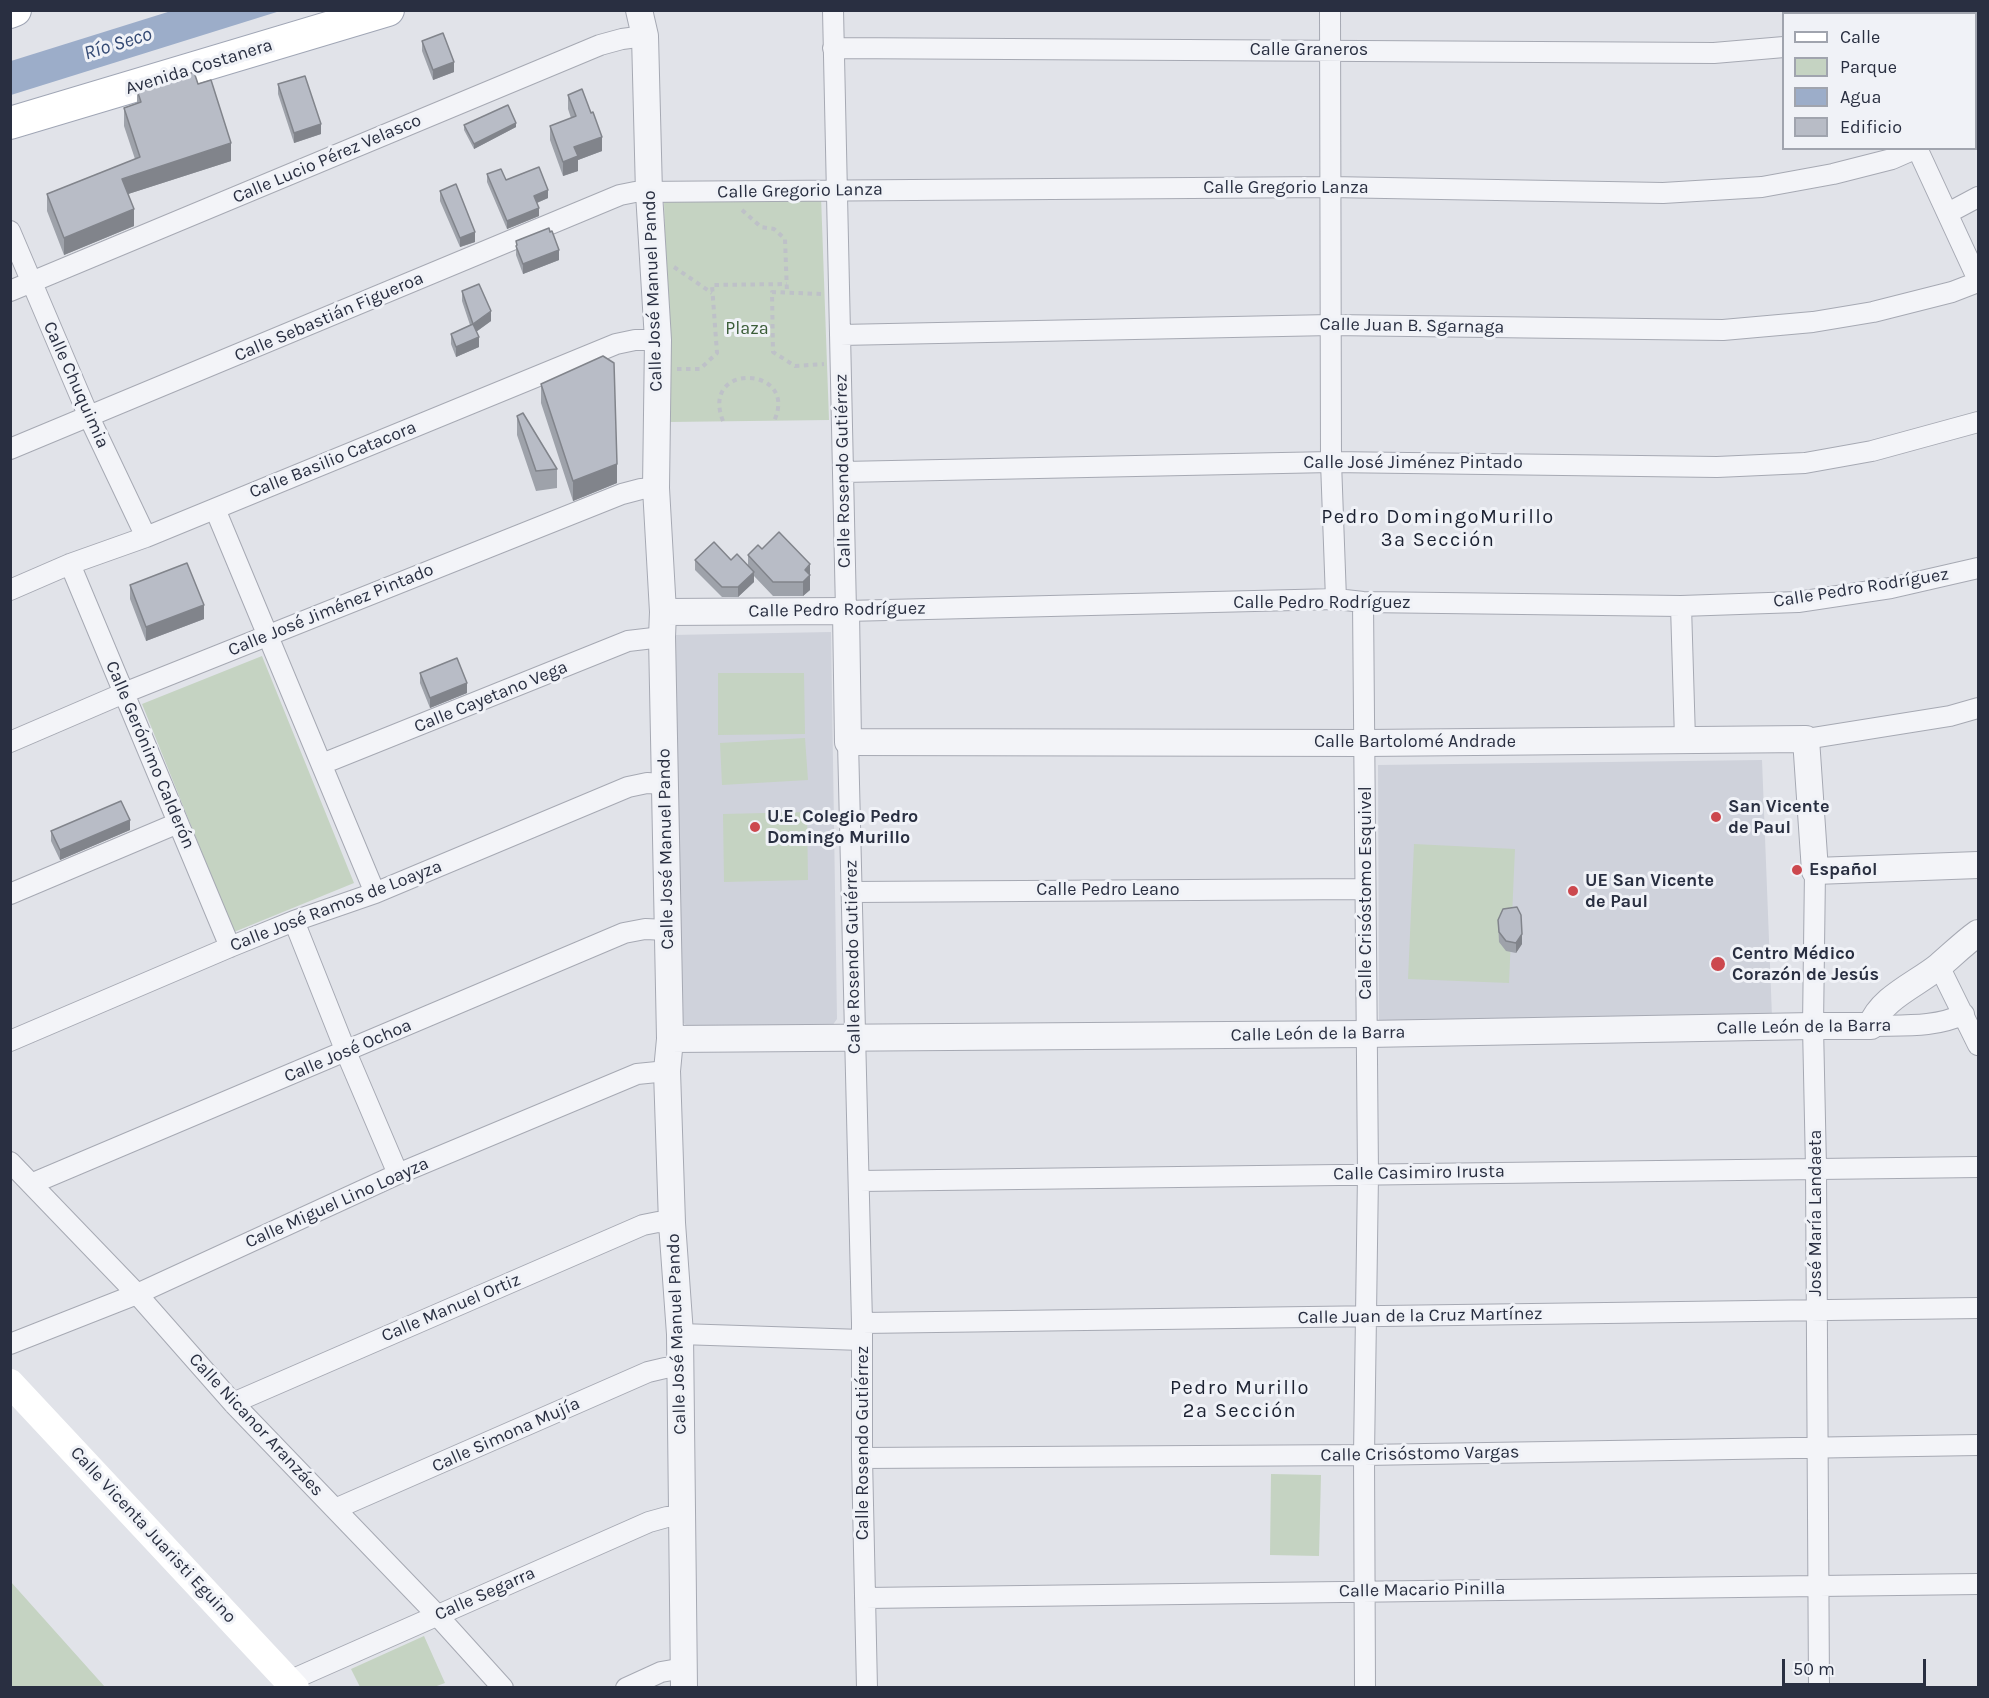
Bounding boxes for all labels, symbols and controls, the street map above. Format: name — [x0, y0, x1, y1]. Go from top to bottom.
legend — [1782, 12, 1977, 150]
water label: Río Seco — [81, 22, 155, 66]
text: Calle — [1840, 26, 1880, 48]
street label: Avenida Costanera — [123, 34, 275, 100]
street label: Calle Graneros — [1250, 39, 1368, 61]
text: Parque — [1840, 56, 1897, 78]
text: Agua — [1840, 86, 1881, 108]
street label: Calle Lucio Pérez Velasco — [229, 109, 425, 209]
text: Edificio — [1840, 116, 1902, 138]
street label: Calle Gregorio Lanza — [1203, 177, 1369, 199]
street label: Calle Gregorio Lanza — [717, 179, 883, 203]
street label: Calle José Manuel Pando — [639, 190, 667, 392]
street label: Calle Sebastián Figueroa — [231, 267, 427, 367]
street label: Calle Juan B. Sgarnaga — [1319, 314, 1505, 338]
street label: Calle Chuquimia — [38, 318, 114, 452]
park label: Plaza — [725, 318, 769, 340]
street label: Calle Rosendo Gutiérrez — [831, 374, 855, 568]
street label: Calle Basilio Catacora — [246, 417, 420, 503]
street label: Calle José Jiménez Pintado — [1303, 452, 1523, 474]
district label: Pedro DomingoMurillo 3ª Sección — [1321, 505, 1555, 552]
street label: Calle José Jiménez Pintado — [225, 559, 437, 661]
street label: Calle Pedro Rodríguez — [1772, 563, 1950, 613]
street label: Calle Pedro Rodríguez — [1233, 592, 1411, 614]
street label: Calle Pedro Rodríguez — [748, 598, 926, 622]
street label: Calle Cayetano Vega — [411, 656, 571, 738]
street label: Calle Gerónimo Calderón — [101, 658, 199, 852]
street label: Calle Bartolomé Andrade — [1314, 731, 1516, 753]
street label: Calle José Manuel Pando — [653, 748, 679, 950]
street label: Calle Crisóstomo Esquivel — [1355, 786, 1377, 1000]
place label: San Vicente de Paul — [1728, 796, 1829, 838]
place label: U.E. Colegio Pedro Domingo Murillo — [767, 806, 918, 848]
marker: San Vicente de Paul — [1709, 810, 1723, 824]
marker: U.E. Colegio Pedro Domingo Murillo — [748, 820, 762, 834]
street label: Calle José Ramos de Loayza — [227, 856, 445, 956]
place label: Español — [1809, 859, 1877, 881]
street label: Calle Rosendo Gutiérrez — [841, 860, 865, 1054]
marker: Español — [1790, 863, 1804, 877]
place label: UE San Vicente de Paul — [1585, 870, 1714, 912]
street label: Calle Pedro Leano — [1036, 879, 1180, 901]
marker: UE San Vicente de Paul — [1566, 884, 1580, 898]
place label: Centro Médico Corazón de Jesús — [1732, 943, 1879, 986]
marker: Centro Médico Corazón de Jesús — [1709, 955, 1727, 973]
street label: Calle José Ochoa — [281, 1014, 415, 1088]
street label: Calle León de la Barra — [1717, 1015, 1891, 1039]
street label: Calle León de la Barra — [1231, 1022, 1405, 1046]
street label: José María Landaeta — [1805, 1130, 1827, 1296]
street label: Calle Miguel Lino Loayza — [242, 1153, 432, 1253]
street label: Calle Casimiro Irusta — [1333, 1161, 1505, 1185]
street label: Calle José Manuel Pando — [663, 1233, 691, 1435]
street label: Calle Manuel Ortiz — [378, 1269, 524, 1347]
street label: Calle Juan de la Cruz Martínez — [1297, 1303, 1543, 1329]
street label: Calle Rosendo Gutiérrez — [852, 1346, 874, 1540]
street label: Calle Nicanor Aranzáes — [184, 1349, 328, 1501]
district label: Pedro Murillo 2ª Sección — [1170, 1376, 1310, 1423]
street label: Calle Simona Mujía — [429, 1393, 583, 1477]
street label: Calle Crisóstomo Vargas — [1320, 1441, 1520, 1467]
street label: Calle Vicenta Juaristi Eguino — [66, 1442, 240, 1628]
street label: Calle Segarra — [431, 1562, 539, 1626]
street label: Calle Macario Pinilla — [1339, 1578, 1505, 1602]
scale bar — [1785, 1647, 1929, 1685]
text: 50 m — [1793, 1658, 1835, 1680]

